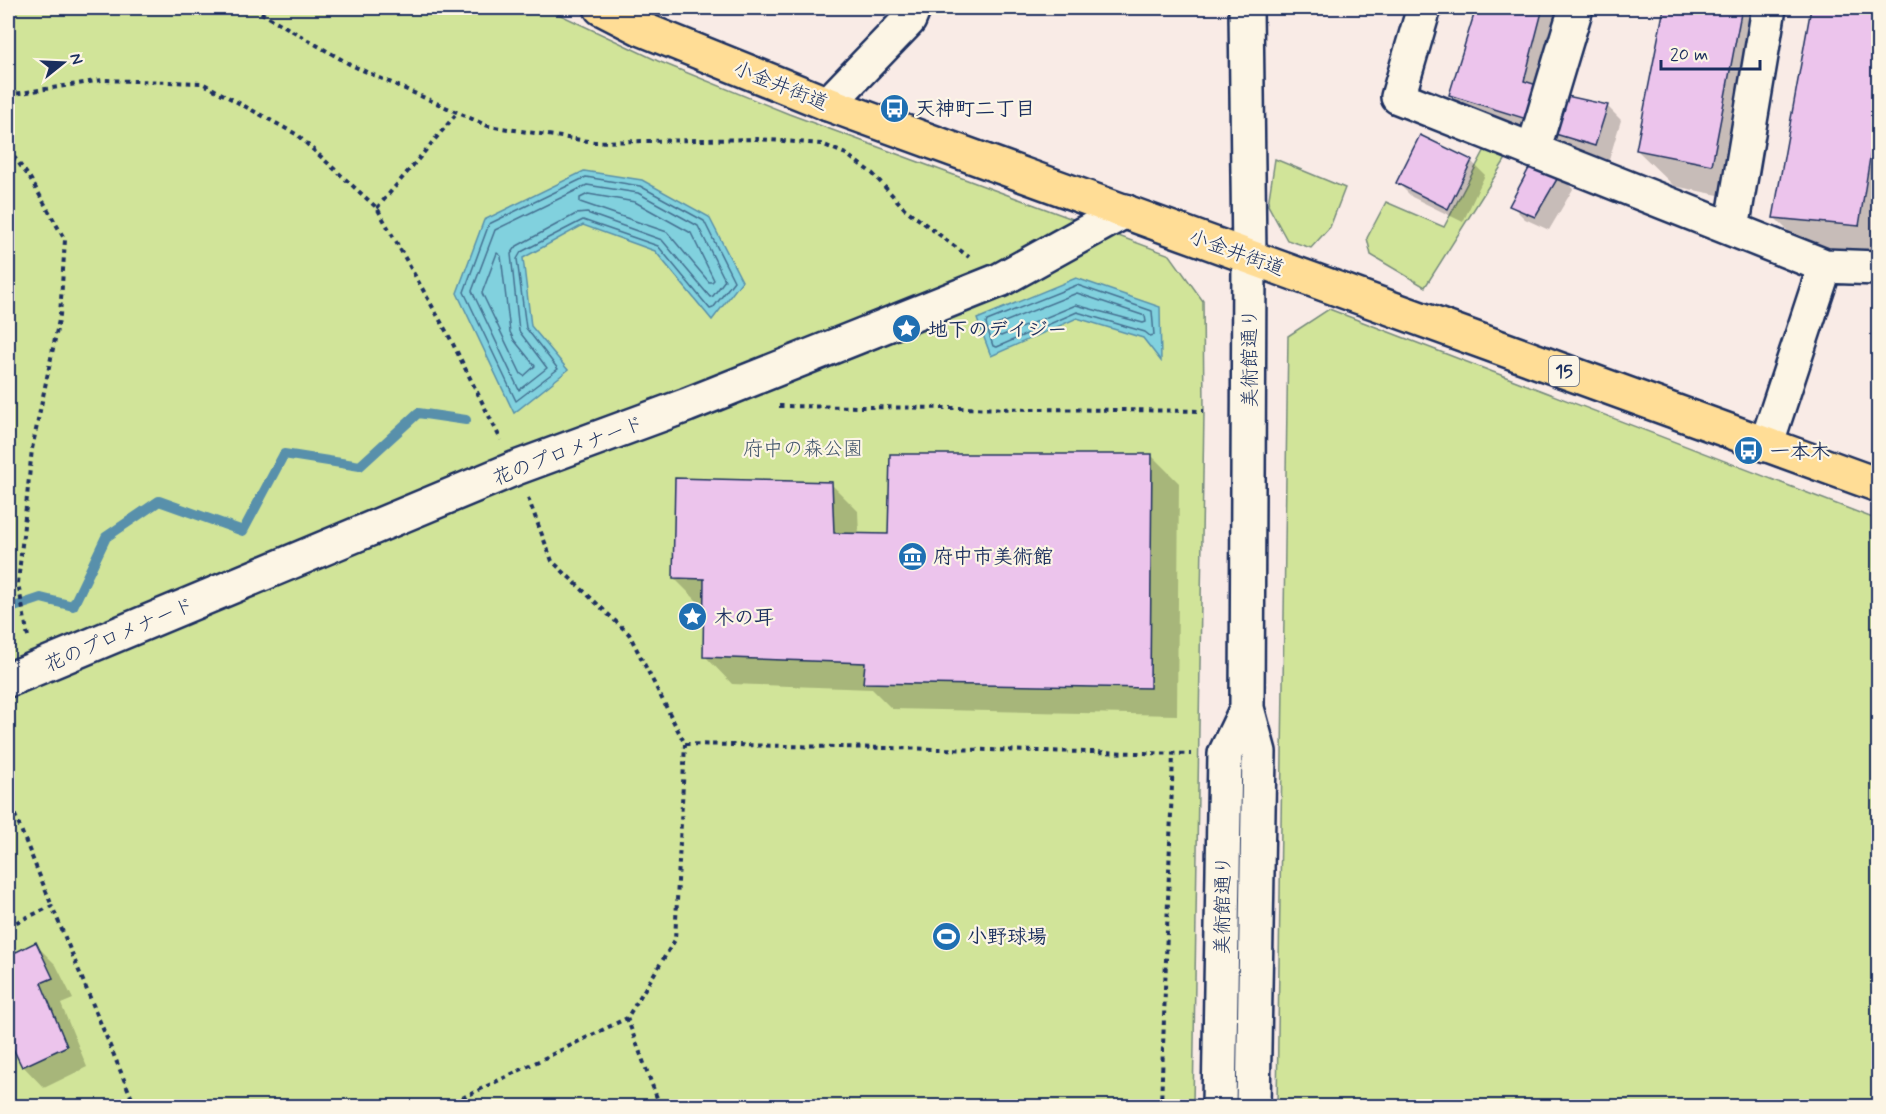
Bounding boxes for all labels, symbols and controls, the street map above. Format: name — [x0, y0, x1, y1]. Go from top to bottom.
north arrow — [33, 33, 93, 93]
scale bar — [1661, 33, 1760, 71]
text: 20 m — [1670, 43, 1708, 67]
text: N — [64, 51, 87, 67]
street label: 小金井街道 — [729, 55, 832, 118]
bus stop icon: 天神町二丁目 — [878, 92, 910, 124]
place label: 天神町二丁目 — [915, 96, 1035, 123]
street label: 小金井街道 — [1185, 224, 1288, 283]
street label: 美術館通り — [1237, 308, 1264, 408]
place icon: 地下のデイジー — [891, 313, 923, 345]
place label: 地下のデイジー — [928, 317, 1067, 344]
road number: 15 — [1549, 356, 1579, 386]
street label: 花のプロメナード — [489, 410, 648, 493]
bus stop icon: 一本木 — [1733, 435, 1765, 467]
park label: 府中の森公園 — [743, 436, 863, 463]
place label: 一本木 — [1770, 439, 1830, 466]
museum icon: 府中市美術館 — [896, 540, 928, 572]
place label: 府中市美術館 — [933, 544, 1053, 571]
street label: 花のプロメナード — [41, 592, 199, 679]
place icon: 木の耳 — [677, 601, 709, 633]
place label: 木の耳 — [714, 605, 774, 632]
street label: 美術館通り — [1209, 855, 1238, 955]
sports icon: 小野球場 — [930, 920, 962, 952]
place label: 小野球場 — [967, 924, 1047, 951]

